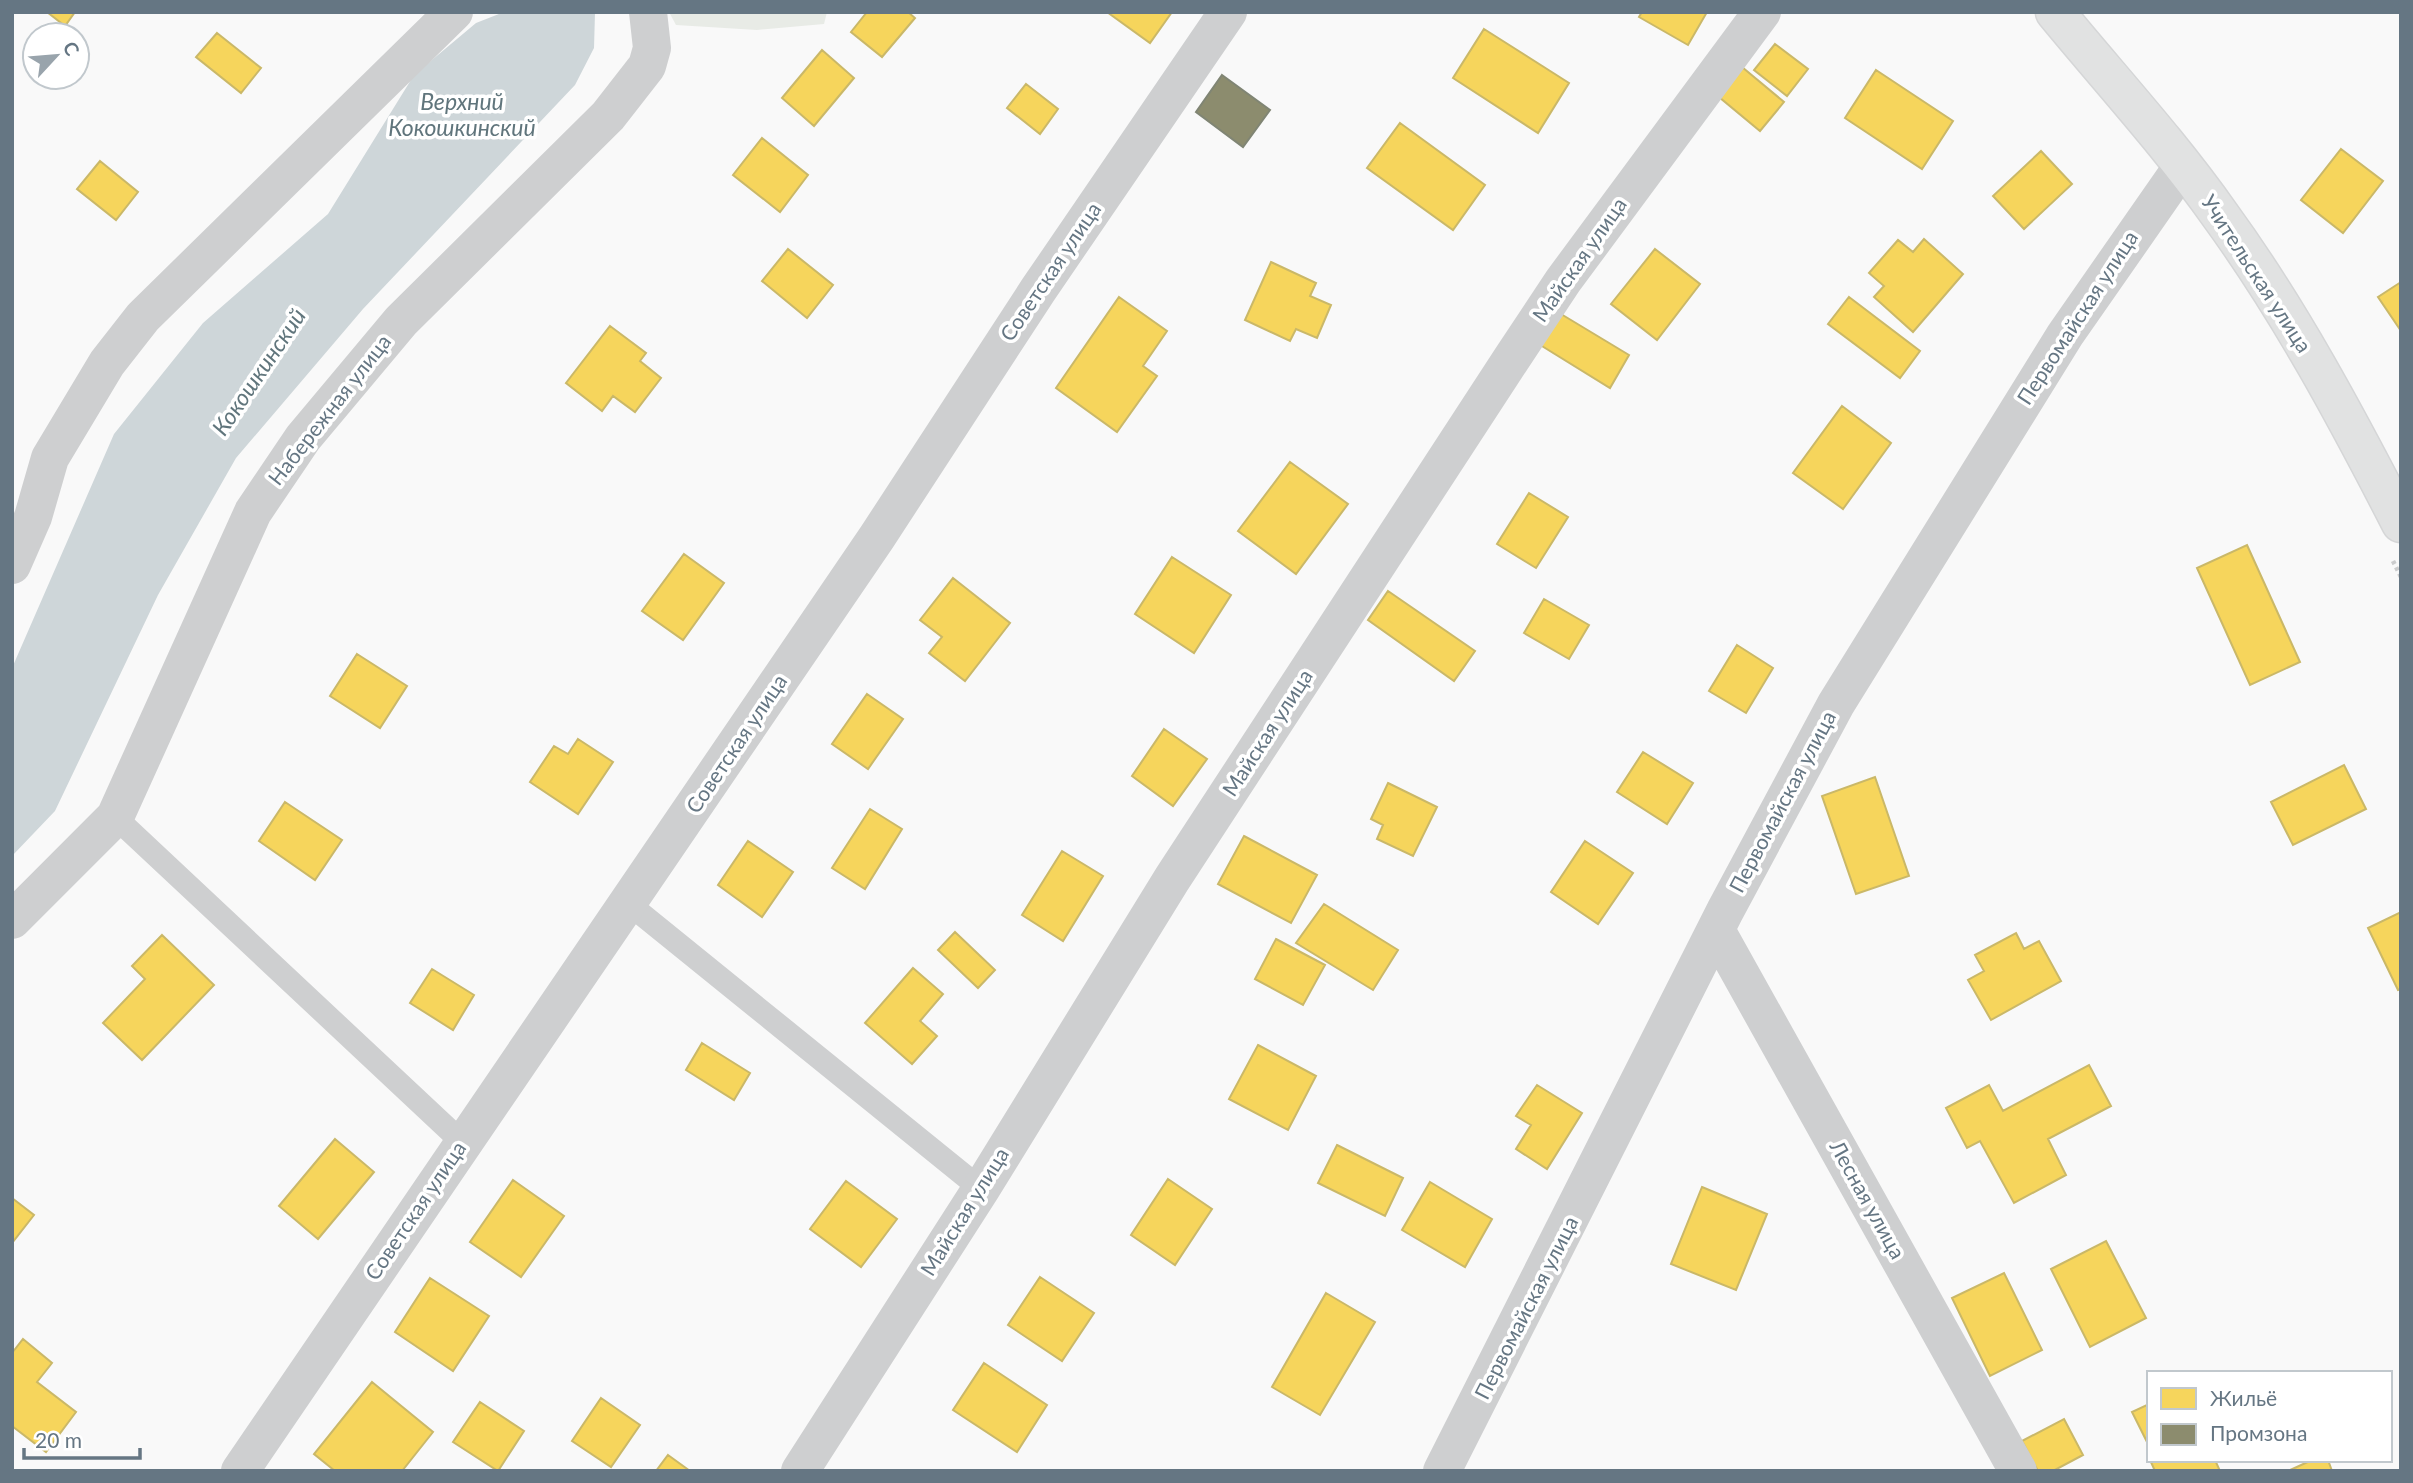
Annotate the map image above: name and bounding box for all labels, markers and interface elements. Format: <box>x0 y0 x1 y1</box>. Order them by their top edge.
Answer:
north arrow <box>21 21 91 91</box>
text: С <box>59 38 85 59</box>
water label: Верхний Кокошкинский <box>388 87 536 141</box>
street label: Учительская улица <box>2197 190 2318 357</box>
street label: Майская улица <box>1527 192 1631 326</box>
street label: Советская улица <box>994 197 1105 345</box>
street label: Первомайская улица <box>2011 226 2142 409</box>
water label: Кокошкинский <box>205 302 311 440</box>
street label: Набережная улица <box>262 329 395 489</box>
street label: Майская улица <box>1216 664 1317 800</box>
street label: Советская улица <box>680 669 791 817</box>
street label: Первомайская улица <box>1723 706 1840 896</box>
street label: Лесная улица <box>1825 1135 1911 1263</box>
street label: Советская улица <box>359 1136 470 1284</box>
street label: Майская улица <box>914 1143 1013 1280</box>
street label: Первомайская улица <box>1469 1212 1583 1403</box>
legend <box>2147 1371 2392 1462</box>
text: Жильё <box>2210 1385 2277 1410</box>
scale bar <box>24 1416 140 1460</box>
text: Промзона <box>2210 1420 2307 1445</box>
text: 20 m <box>35 1427 82 1452</box>

